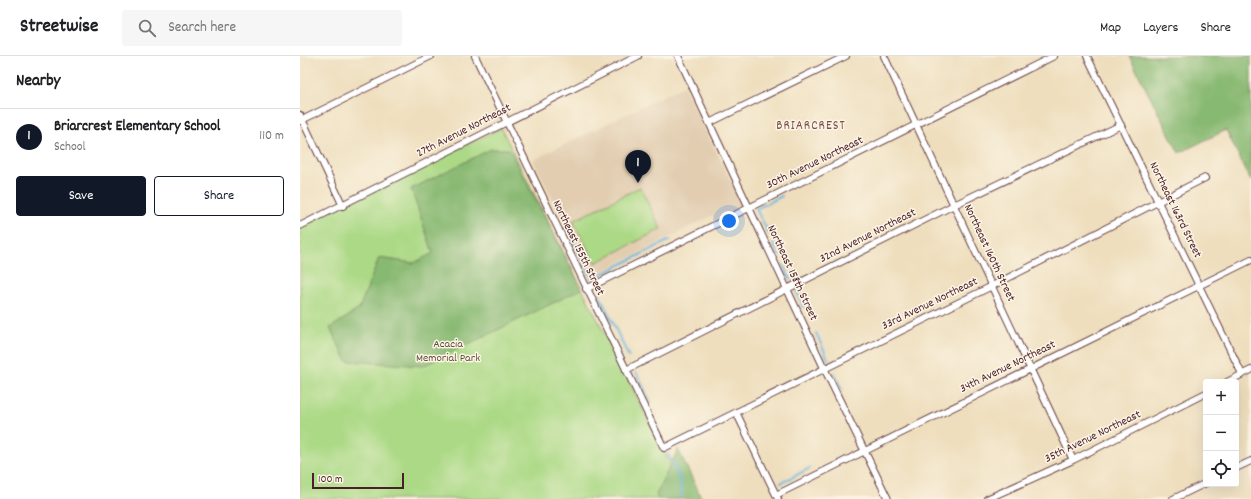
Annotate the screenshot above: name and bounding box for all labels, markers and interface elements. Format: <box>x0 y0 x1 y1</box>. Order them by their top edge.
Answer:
search box <box>122 10 402 46</box>
text: Streetwise <box>20 14 98 41</box>
icon: search <box>136 17 158 39</box>
text: Search here <box>168 17 236 39</box>
text: Map <box>1100 18 1121 38</box>
text: Layers <box>1143 18 1178 38</box>
text: Share <box>1200 18 1231 38</box>
text: Nearby <box>16 70 60 94</box>
street label: 27th Avenue Northeast <box>414 100 515 162</box>
text: Briarcrest Elementary School <box>54 116 220 138</box>
district label: BRIARCREST <box>776 117 846 136</box>
text: 1 <box>28 127 30 146</box>
text: 110 m <box>259 127 284 146</box>
street label: 30th Avenue Northeast <box>764 132 867 194</box>
text: School <box>54 138 86 157</box>
pin: 1 <box>625 150 651 183</box>
street label: Northeast 163rd Street <box>1144 159 1206 261</box>
button: Save <box>16 176 146 216</box>
button: Share <box>154 176 284 216</box>
street label: Northeast 155th Street <box>547 197 609 299</box>
street label: Northeast 160th Street <box>959 202 1019 305</box>
street label: 32nd Avenue Northeast <box>817 204 920 268</box>
your location <box>719 211 739 231</box>
street label: Northeast 158th Street <box>762 222 822 324</box>
street label: 33rd Avenue Northeast <box>879 273 981 335</box>
park label: Acacia Memorial Park <box>416 336 480 367</box>
street label: 34th Avenue Northeast <box>957 336 1059 398</box>
map controls <box>1203 379 1239 487</box>
button: + <box>1203 379 1239 415</box>
street label: 35th Avenue Northeast <box>1042 406 1145 468</box>
button: − <box>1203 415 1239 451</box>
button: locate <box>1203 451 1239 487</box>
scale bar <box>312 471 404 490</box>
text: 100 m <box>318 472 342 488</box>

